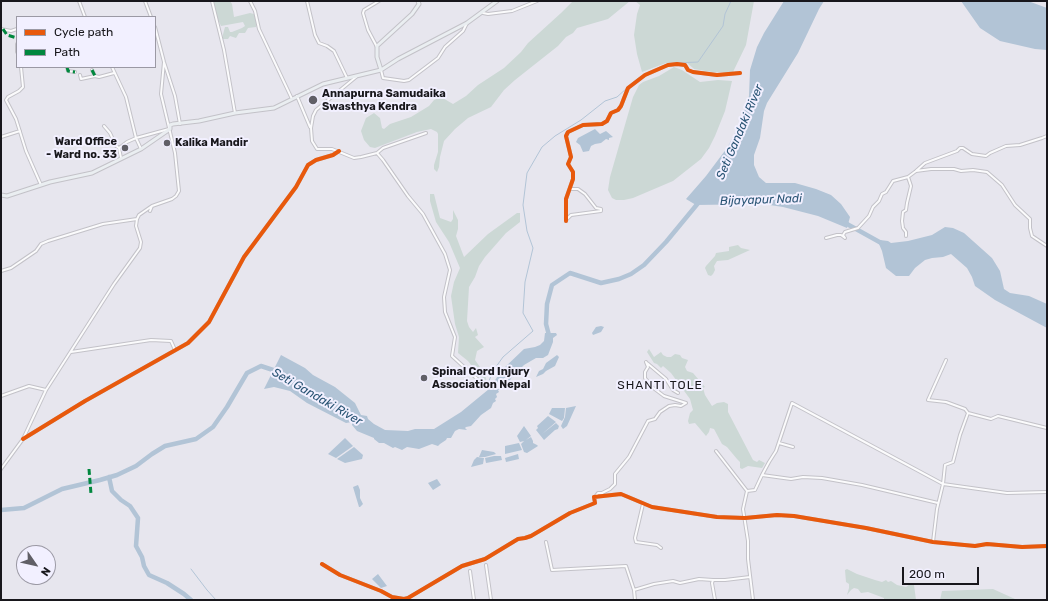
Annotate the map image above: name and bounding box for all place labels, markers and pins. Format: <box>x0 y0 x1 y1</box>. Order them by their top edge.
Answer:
place label: Annapurna Samudaika Swasthya Kendra <box>322 87 446 113</box>
marker: Annapurna Samudaika Swasthya Kendra <box>307 94 319 106</box>
place label: Ward Office - Ward no. 33 <box>46 135 117 161</box>
place label: Kalika Mandir <box>175 136 248 150</box>
marker: Kalika Mandir <box>162 138 172 148</box>
marker: Ward Office - Ward no. 33 <box>120 143 130 153</box>
place label: Spinal Cord Injury Association Nepal <box>432 365 530 391</box>
marker: Spinal Cord Injury Association Nepal <box>419 373 429 383</box>

